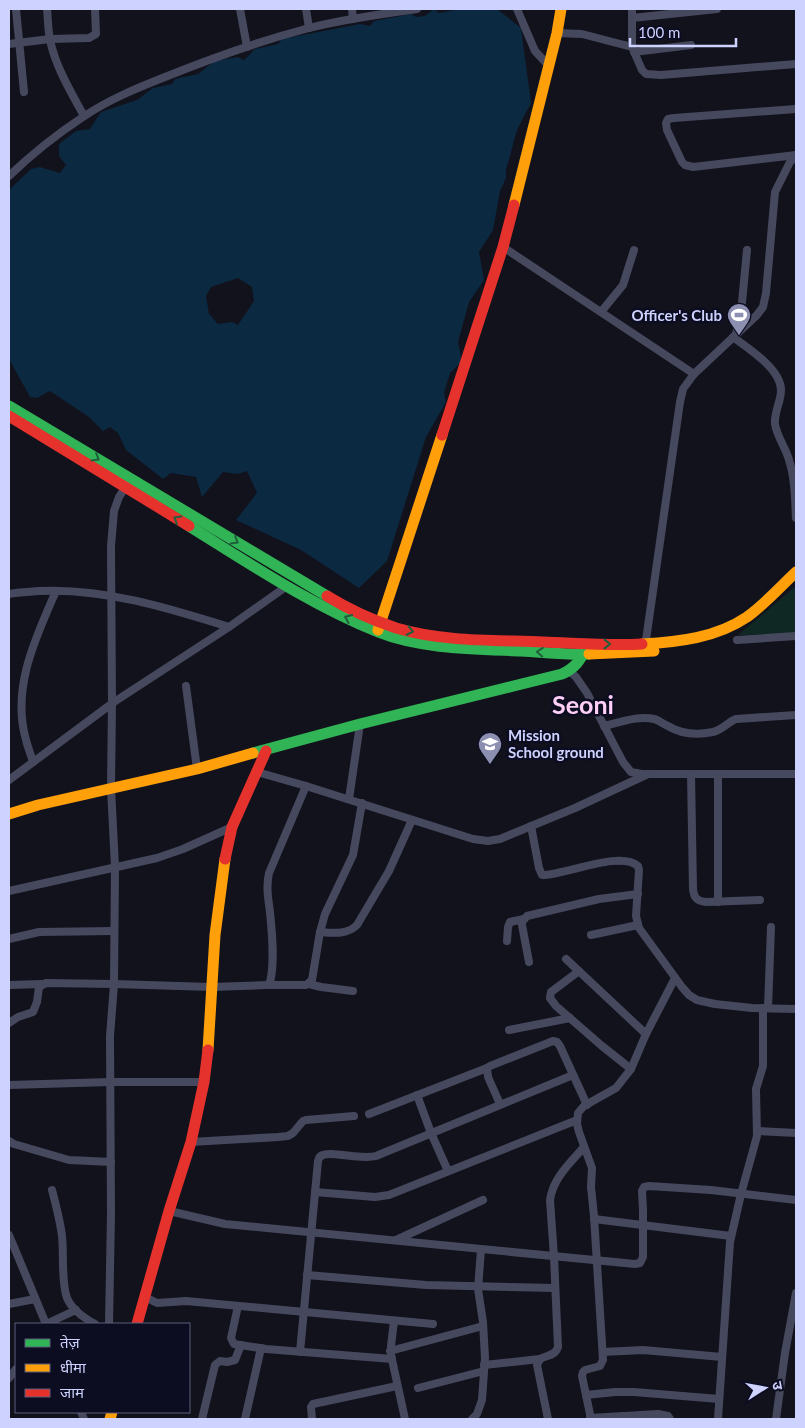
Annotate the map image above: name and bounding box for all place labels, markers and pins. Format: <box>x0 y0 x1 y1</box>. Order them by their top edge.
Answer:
sports icon: Officer's Club <box>726 302 752 336</box>
place label: Officer's Club <box>632 306 722 324</box>
place label: Mission School ground <box>508 726 604 761</box>
school or university icon: Mission School ground <box>477 731 503 765</box>

